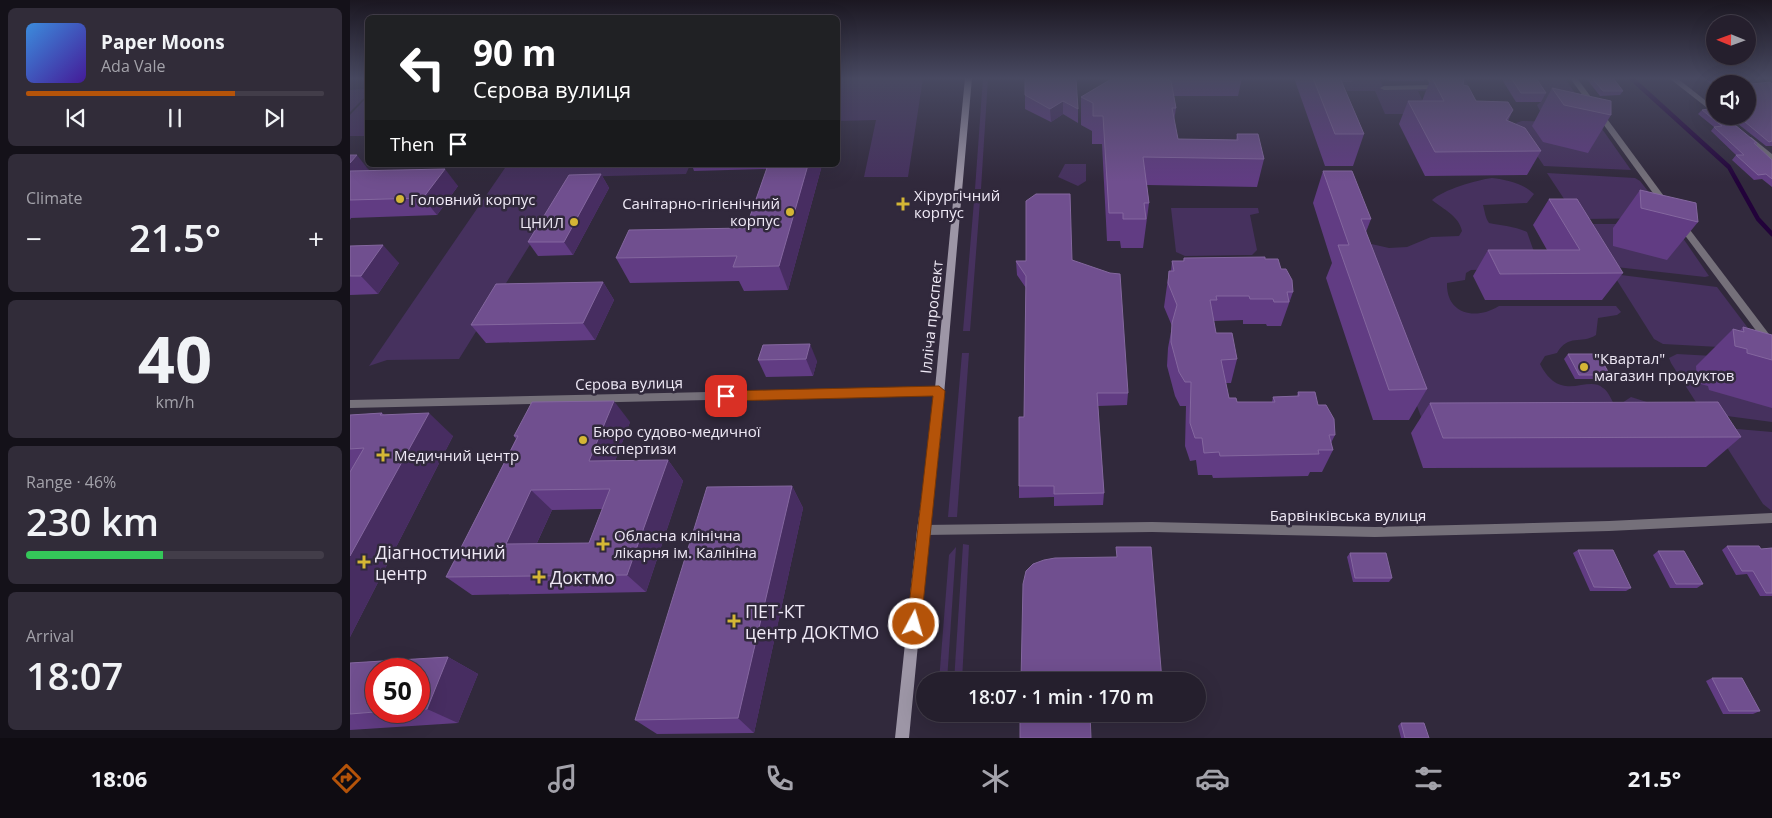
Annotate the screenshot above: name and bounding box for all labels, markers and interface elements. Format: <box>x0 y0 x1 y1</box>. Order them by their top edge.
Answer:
north arrow <box>1706 15 1756 65</box>
map controls <box>1706 15 1756 125</box>
text: Paper Moons <box>101 29 225 55</box>
text: 90 m <box>473 29 556 76</box>
icon: left <box>390 35 455 100</box>
text: Ada Vale <box>101 55 165 77</box>
text: Сєрова вулиця <box>473 74 631 104</box>
button: sound <box>1706 75 1756 125</box>
icon: previous <box>62 104 90 132</box>
icon: pause <box>161 104 189 132</box>
icon: next <box>260 104 288 132</box>
icon: arrive <box>444 130 472 158</box>
text: Then <box>390 131 434 157</box>
place label: Хірургічний корпус <box>914 185 1000 222</box>
text: Climate <box>26 187 83 209</box>
place label: Головний корпус <box>410 189 535 209</box>
marker: Головний корпус <box>394 193 406 205</box>
place label: Санітарно-гігієнічний корпус <box>622 193 780 230</box>
marker: Хірургічний корпус <box>896 197 910 211</box>
marker: Санітарно-гігієнічний корпус <box>784 206 796 218</box>
text: 21.5° <box>129 211 221 263</box>
place label: ЦНИЛ <box>520 212 564 232</box>
marker: ЦНИЛ <box>568 216 580 228</box>
text: − <box>26 219 42 257</box>
text: + <box>308 219 324 257</box>
street label: Ілліча проспект <box>915 259 947 375</box>
text: 40 <box>138 314 212 402</box>
place label: "Квартал" магазин продуктов <box>1594 348 1734 385</box>
marker: "Квартал" магазин продуктов <box>1578 361 1590 373</box>
street label: Сєрова вулиця <box>575 372 683 394</box>
pin <box>705 375 747 417</box>
icon: arrive <box>712 382 740 410</box>
text: km/h <box>156 391 194 413</box>
place label: Бюро судово-медичної експертизи <box>593 421 761 458</box>
marker: Бюро судово-медичної експертизи <box>577 434 589 446</box>
place label: Медичний центр <box>394 445 519 465</box>
marker: Медичний центр <box>376 448 390 462</box>
text: Range · 46% <box>26 471 116 493</box>
text: 230 km <box>26 495 159 547</box>
street label: Барвінківська вулиця <box>1270 505 1426 525</box>
place label: Обласна клінічна лікарня ім. Калініна <box>614 525 757 562</box>
marker: Обласна клінічна лікарня ім. Калініна <box>596 537 610 551</box>
place label: Діагностичний центр <box>375 540 506 585</box>
marker: Діагностичний центр <box>357 555 371 569</box>
place label: Доктмо <box>550 565 615 589</box>
marker: Доктмо <box>532 570 546 584</box>
position arrow <box>887 597 939 649</box>
place label: ПЕТ-КТ центр ДОКТМО <box>745 599 879 644</box>
marker: ПЕТ-КТ центр ДОКТМО <box>727 614 741 628</box>
text: Arrival <box>26 625 74 647</box>
text: 18:07 <box>26 649 123 701</box>
speed limit sign: 50 <box>365 658 430 723</box>
text: 18:07 · 1 min · 170 m <box>968 684 1154 710</box>
icon: directions <box>329 761 364 796</box>
icon: music <box>545 761 580 796</box>
icon: phone <box>762 761 797 796</box>
icon: climate <box>978 761 1013 796</box>
icon: car <box>1195 761 1230 796</box>
icon: filters <box>1411 761 1446 796</box>
text: 18:06 <box>91 763 147 793</box>
text: 21.5° <box>1628 763 1681 793</box>

